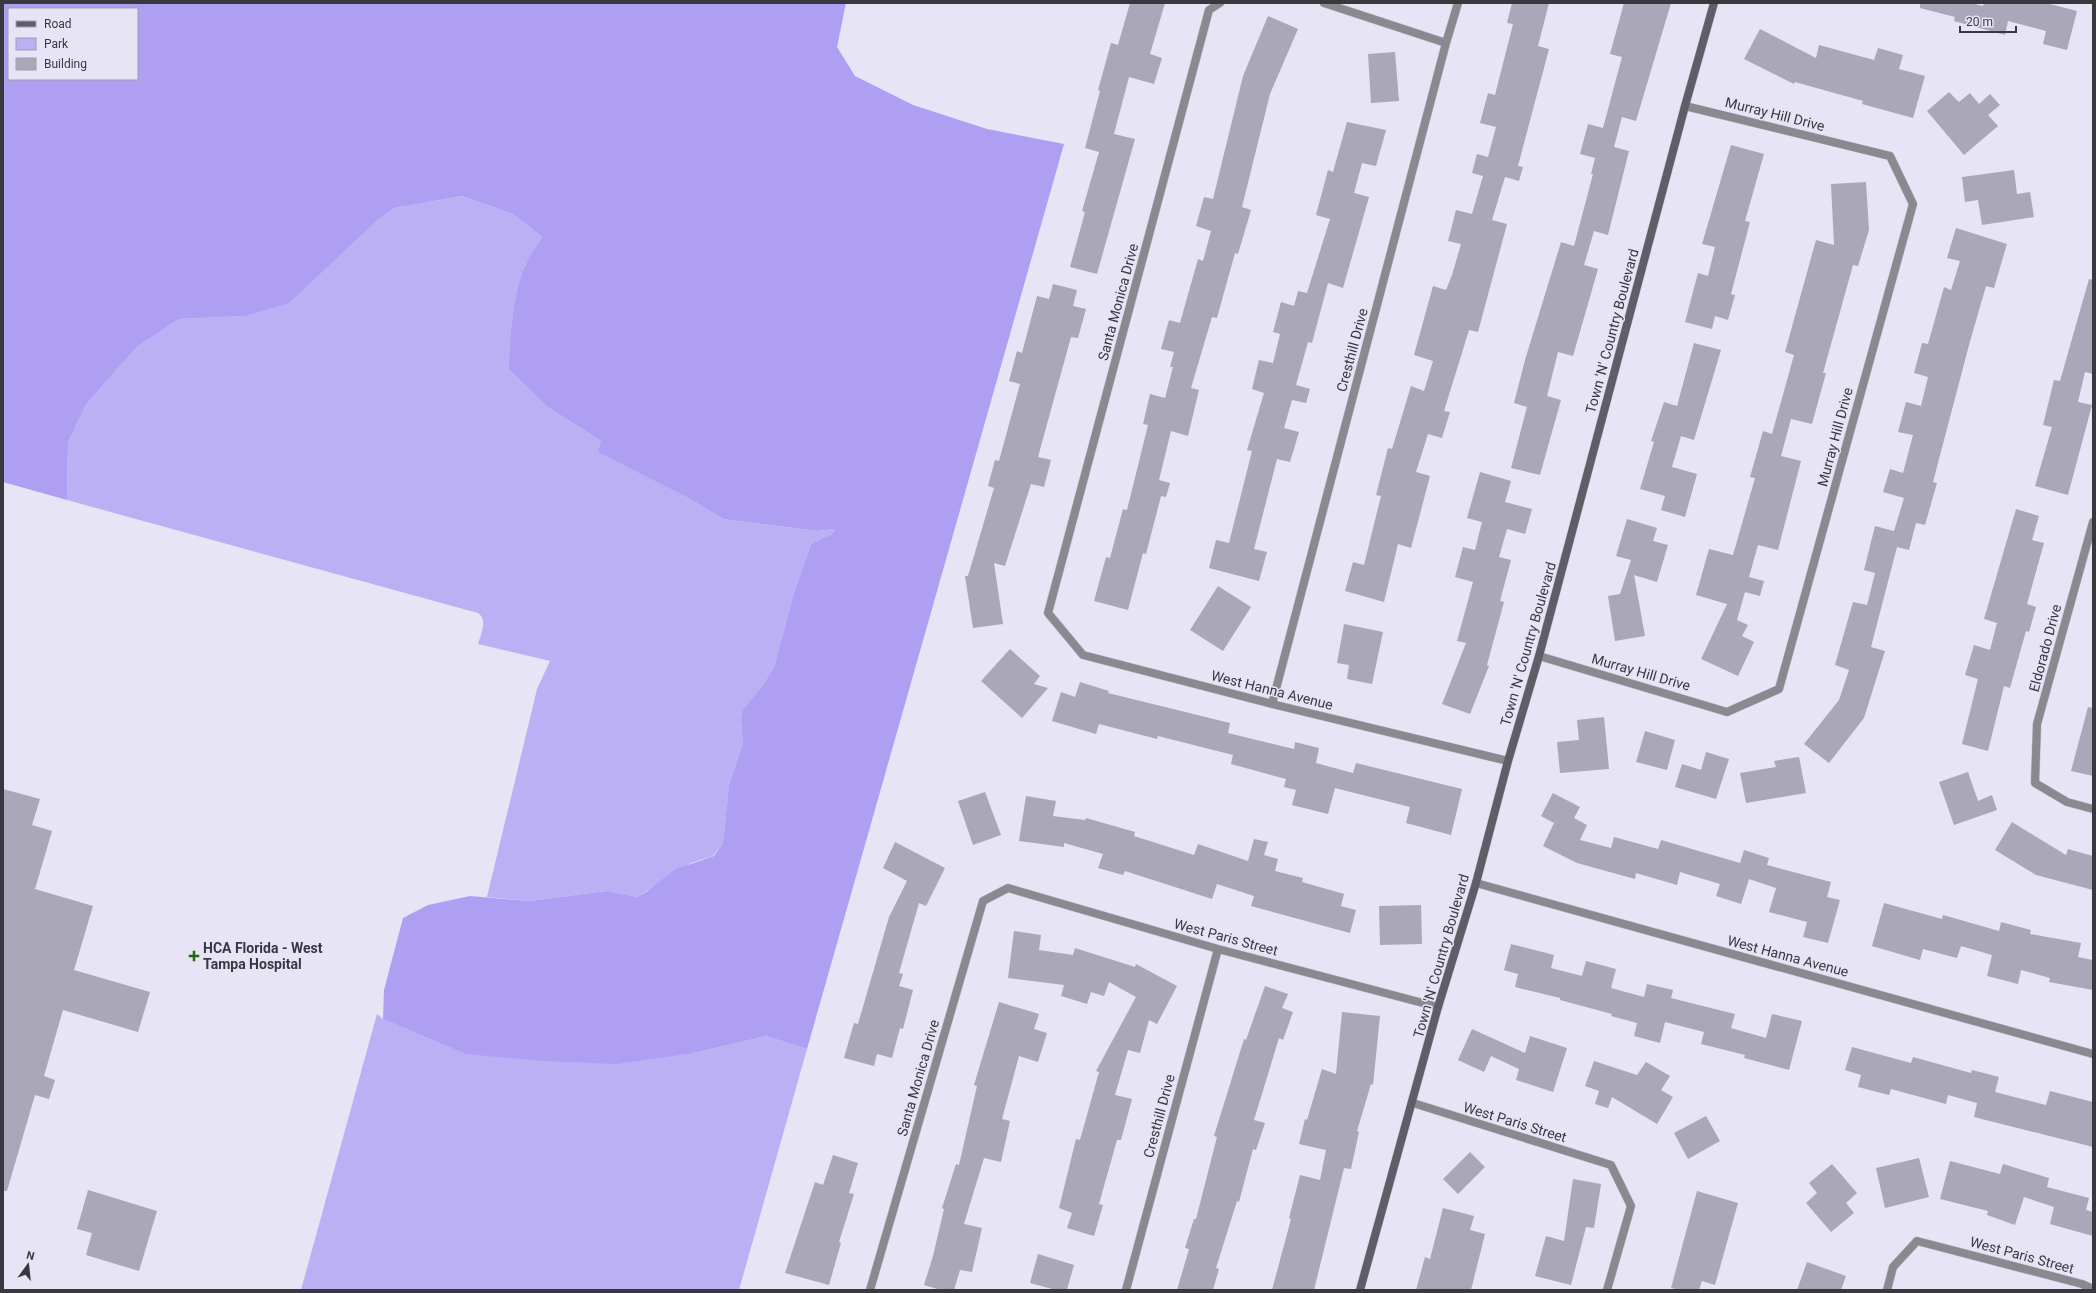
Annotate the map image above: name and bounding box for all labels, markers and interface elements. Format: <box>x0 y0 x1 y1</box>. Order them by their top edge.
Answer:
legend <box>8 8 138 80</box>
scale bar <box>1960 8 2016 34</box>
text: 20 m <box>1966 15 1993 29</box>
text: Road <box>44 17 72 31</box>
text: Park <box>44 37 69 51</box>
text: Building <box>44 57 87 71</box>
street label: Murray Hill Drive <box>1724 94 1826 134</box>
street label: Santa Monica Drive <box>1095 242 1141 362</box>
street label: Town 'N' Country Boulevard <box>1582 247 1642 415</box>
street label: Cresthill Drive <box>1333 306 1371 394</box>
street label: Murray Hill Drive <box>1814 386 1856 488</box>
street label: Town 'N' Country Boulevard <box>1497 560 1559 728</box>
street label: Eldorado Drive <box>2026 602 2064 694</box>
street label: Murray Hill Drive <box>1590 650 1692 694</box>
street label: West Hanna Avenue <box>1209 667 1335 713</box>
street label: Town 'N' Country Boulevard <box>1410 872 1472 1040</box>
street label: West Paris Street <box>1172 915 1280 959</box>
street label: West Hanna Avenue <box>1726 932 1850 980</box>
place label: HCA Florida - West Tampa Hospital <box>203 940 323 972</box>
marker: HCA Florida - West Tampa Hospital <box>188 950 200 962</box>
street label: Santa Monica Drive <box>894 1018 942 1138</box>
street label: Cresthill Drive <box>1140 1072 1178 1160</box>
street label: West Paris Street <box>1461 1099 1569 1145</box>
street label: West Paris Street <box>1968 1233 2076 1277</box>
north arrow <box>8 1245 48 1285</box>
text: N <box>25 1249 36 1263</box>

